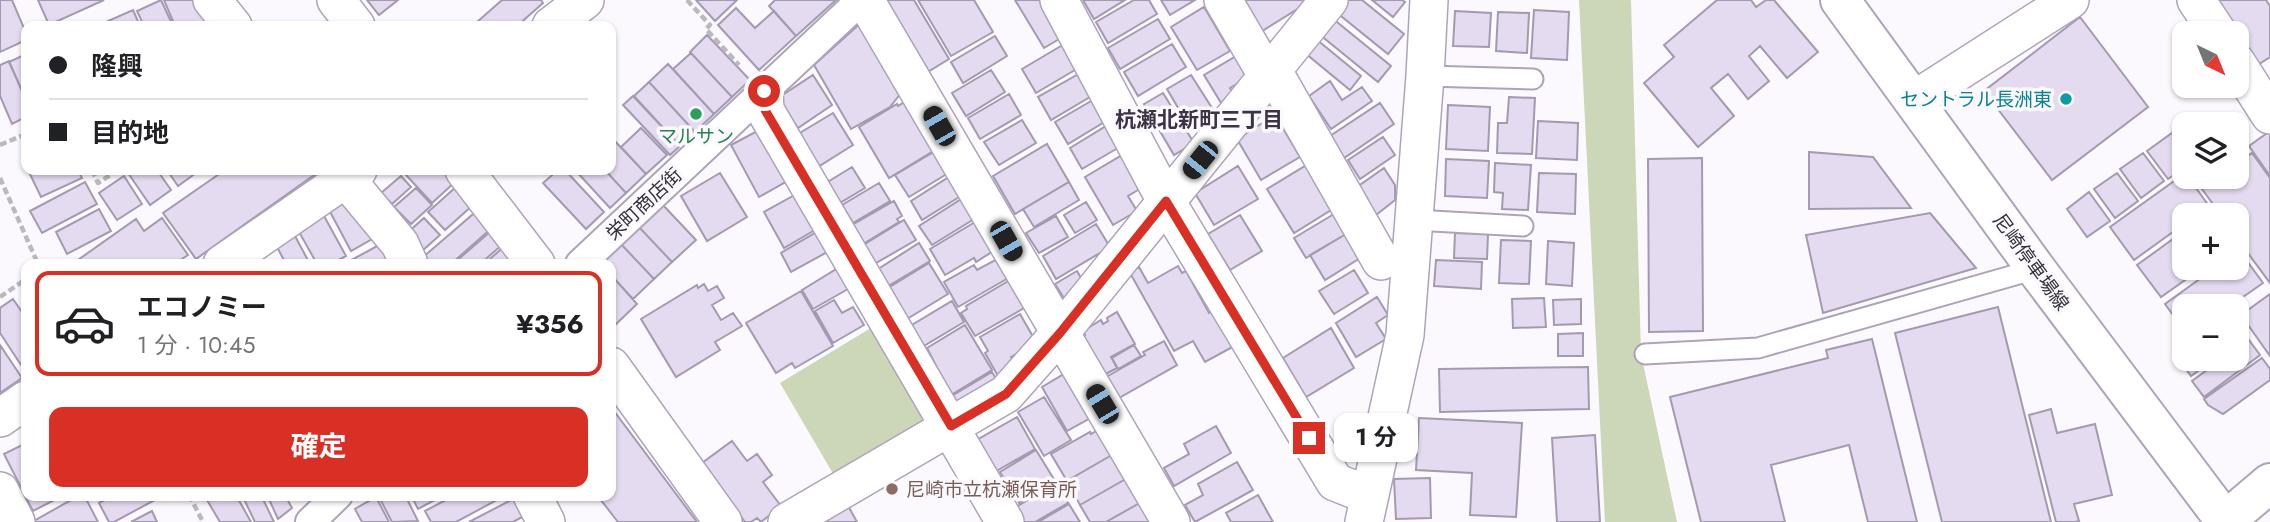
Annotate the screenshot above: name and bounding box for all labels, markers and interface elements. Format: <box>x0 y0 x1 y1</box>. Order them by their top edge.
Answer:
north arrow <box>2172 21 2249 98</box>
map controls <box>2172 21 2249 371</box>
text: 隆興 <box>91 47 143 85</box>
route start <box>748 75 780 107</box>
place label: セントラル長洲東 <box>1900 86 2052 113</box>
marker: セントラル長洲東 <box>2058 91 2074 107</box>
car <box>920 103 959 149</box>
district label: 杭瀬北新町三丁目 <box>1115 105 1283 135</box>
marker: マルサン <box>688 106 704 122</box>
button: layers <box>2172 112 2249 189</box>
text: 目的地 <box>91 114 169 152</box>
place label: マルサン <box>658 123 734 150</box>
car <box>1179 137 1222 183</box>
street label: 栄町商店街 <box>600 162 688 246</box>
button: + <box>2172 203 2249 280</box>
street label: 尼崎停車場線 <box>1987 208 2075 316</box>
car <box>987 218 1026 264</box>
text: エコノミー <box>137 288 267 326</box>
icon: car <box>53 292 116 355</box>
button: − <box>2172 294 2249 371</box>
text: ¥356 <box>516 305 584 343</box>
text: 1 分 · 10:45 <box>137 328 255 362</box>
car <box>1083 381 1122 427</box>
button: 確定 <box>49 407 588 487</box>
callout: 1 分 <box>1334 414 1418 462</box>
text: 1 分 <box>1355 420 1397 454</box>
route end <box>1293 422 1325 454</box>
place label: 尼崎市立杭瀬保育所 <box>906 476 1077 503</box>
marker: 尼崎市立杭瀬保育所 <box>884 481 900 497</box>

